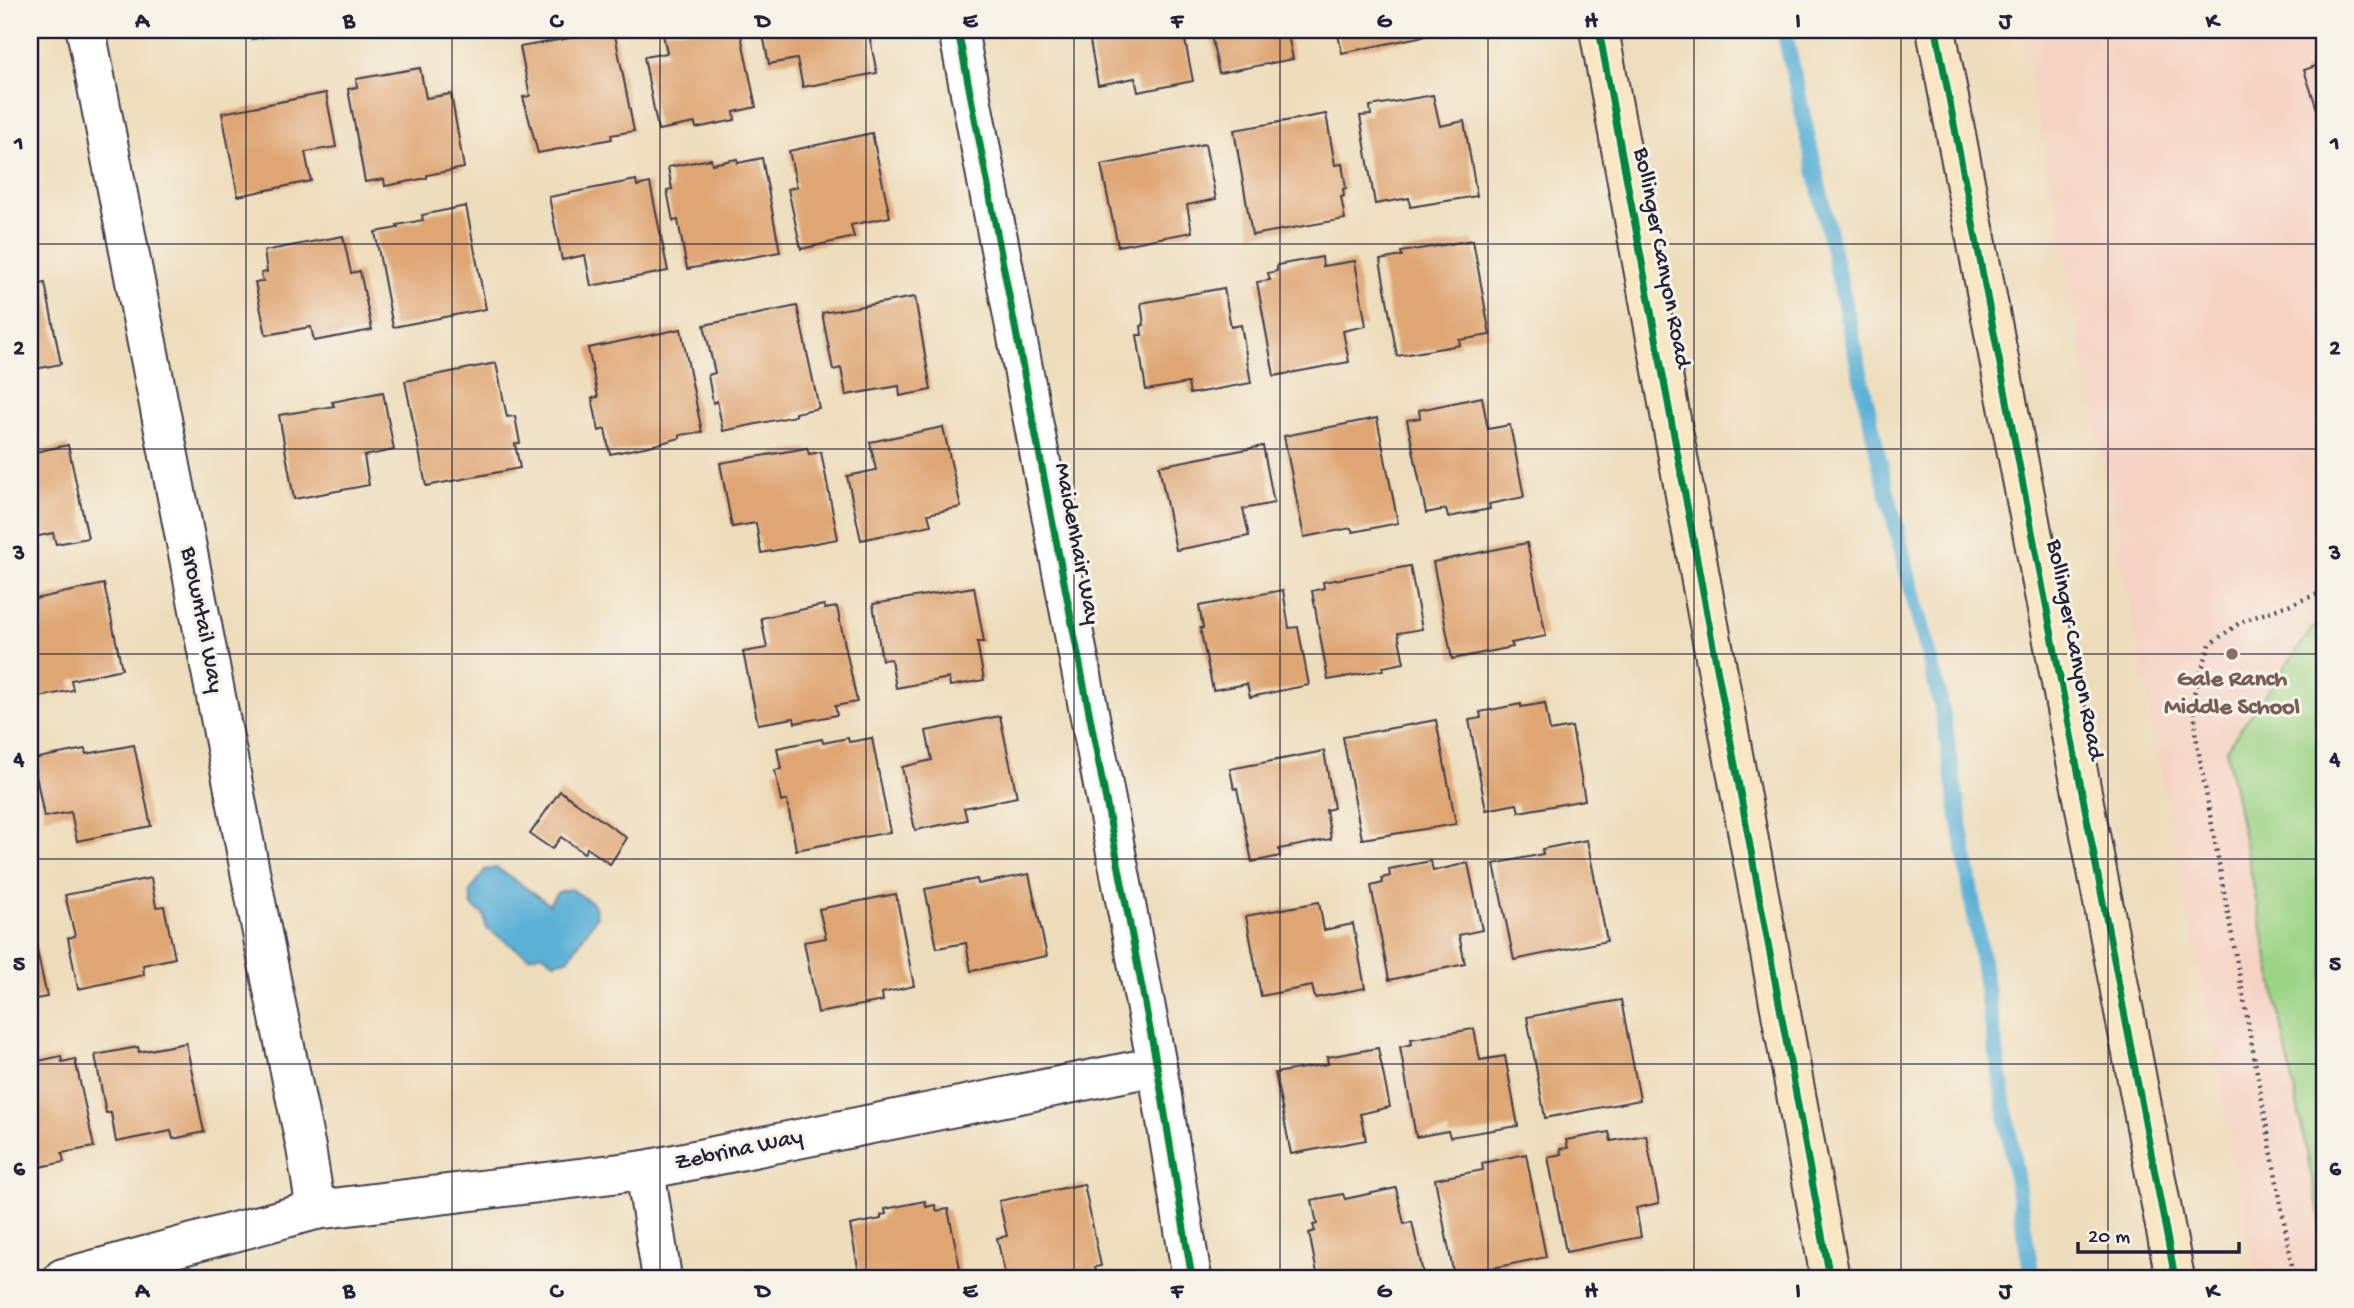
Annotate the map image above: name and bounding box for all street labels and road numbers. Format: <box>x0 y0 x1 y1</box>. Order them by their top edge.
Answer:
street label: Bollinger Canyon Road <box>1625 144 1697 372</box>
street label: Maidenhair Way <box>1046 461 1106 628</box>
street label: Bollinger Canyon Road <box>2038 536 2110 764</box>
street label: Browntail Way <box>172 544 229 696</box>
street label: Zebrina Way <box>672 1123 806 1179</box>

